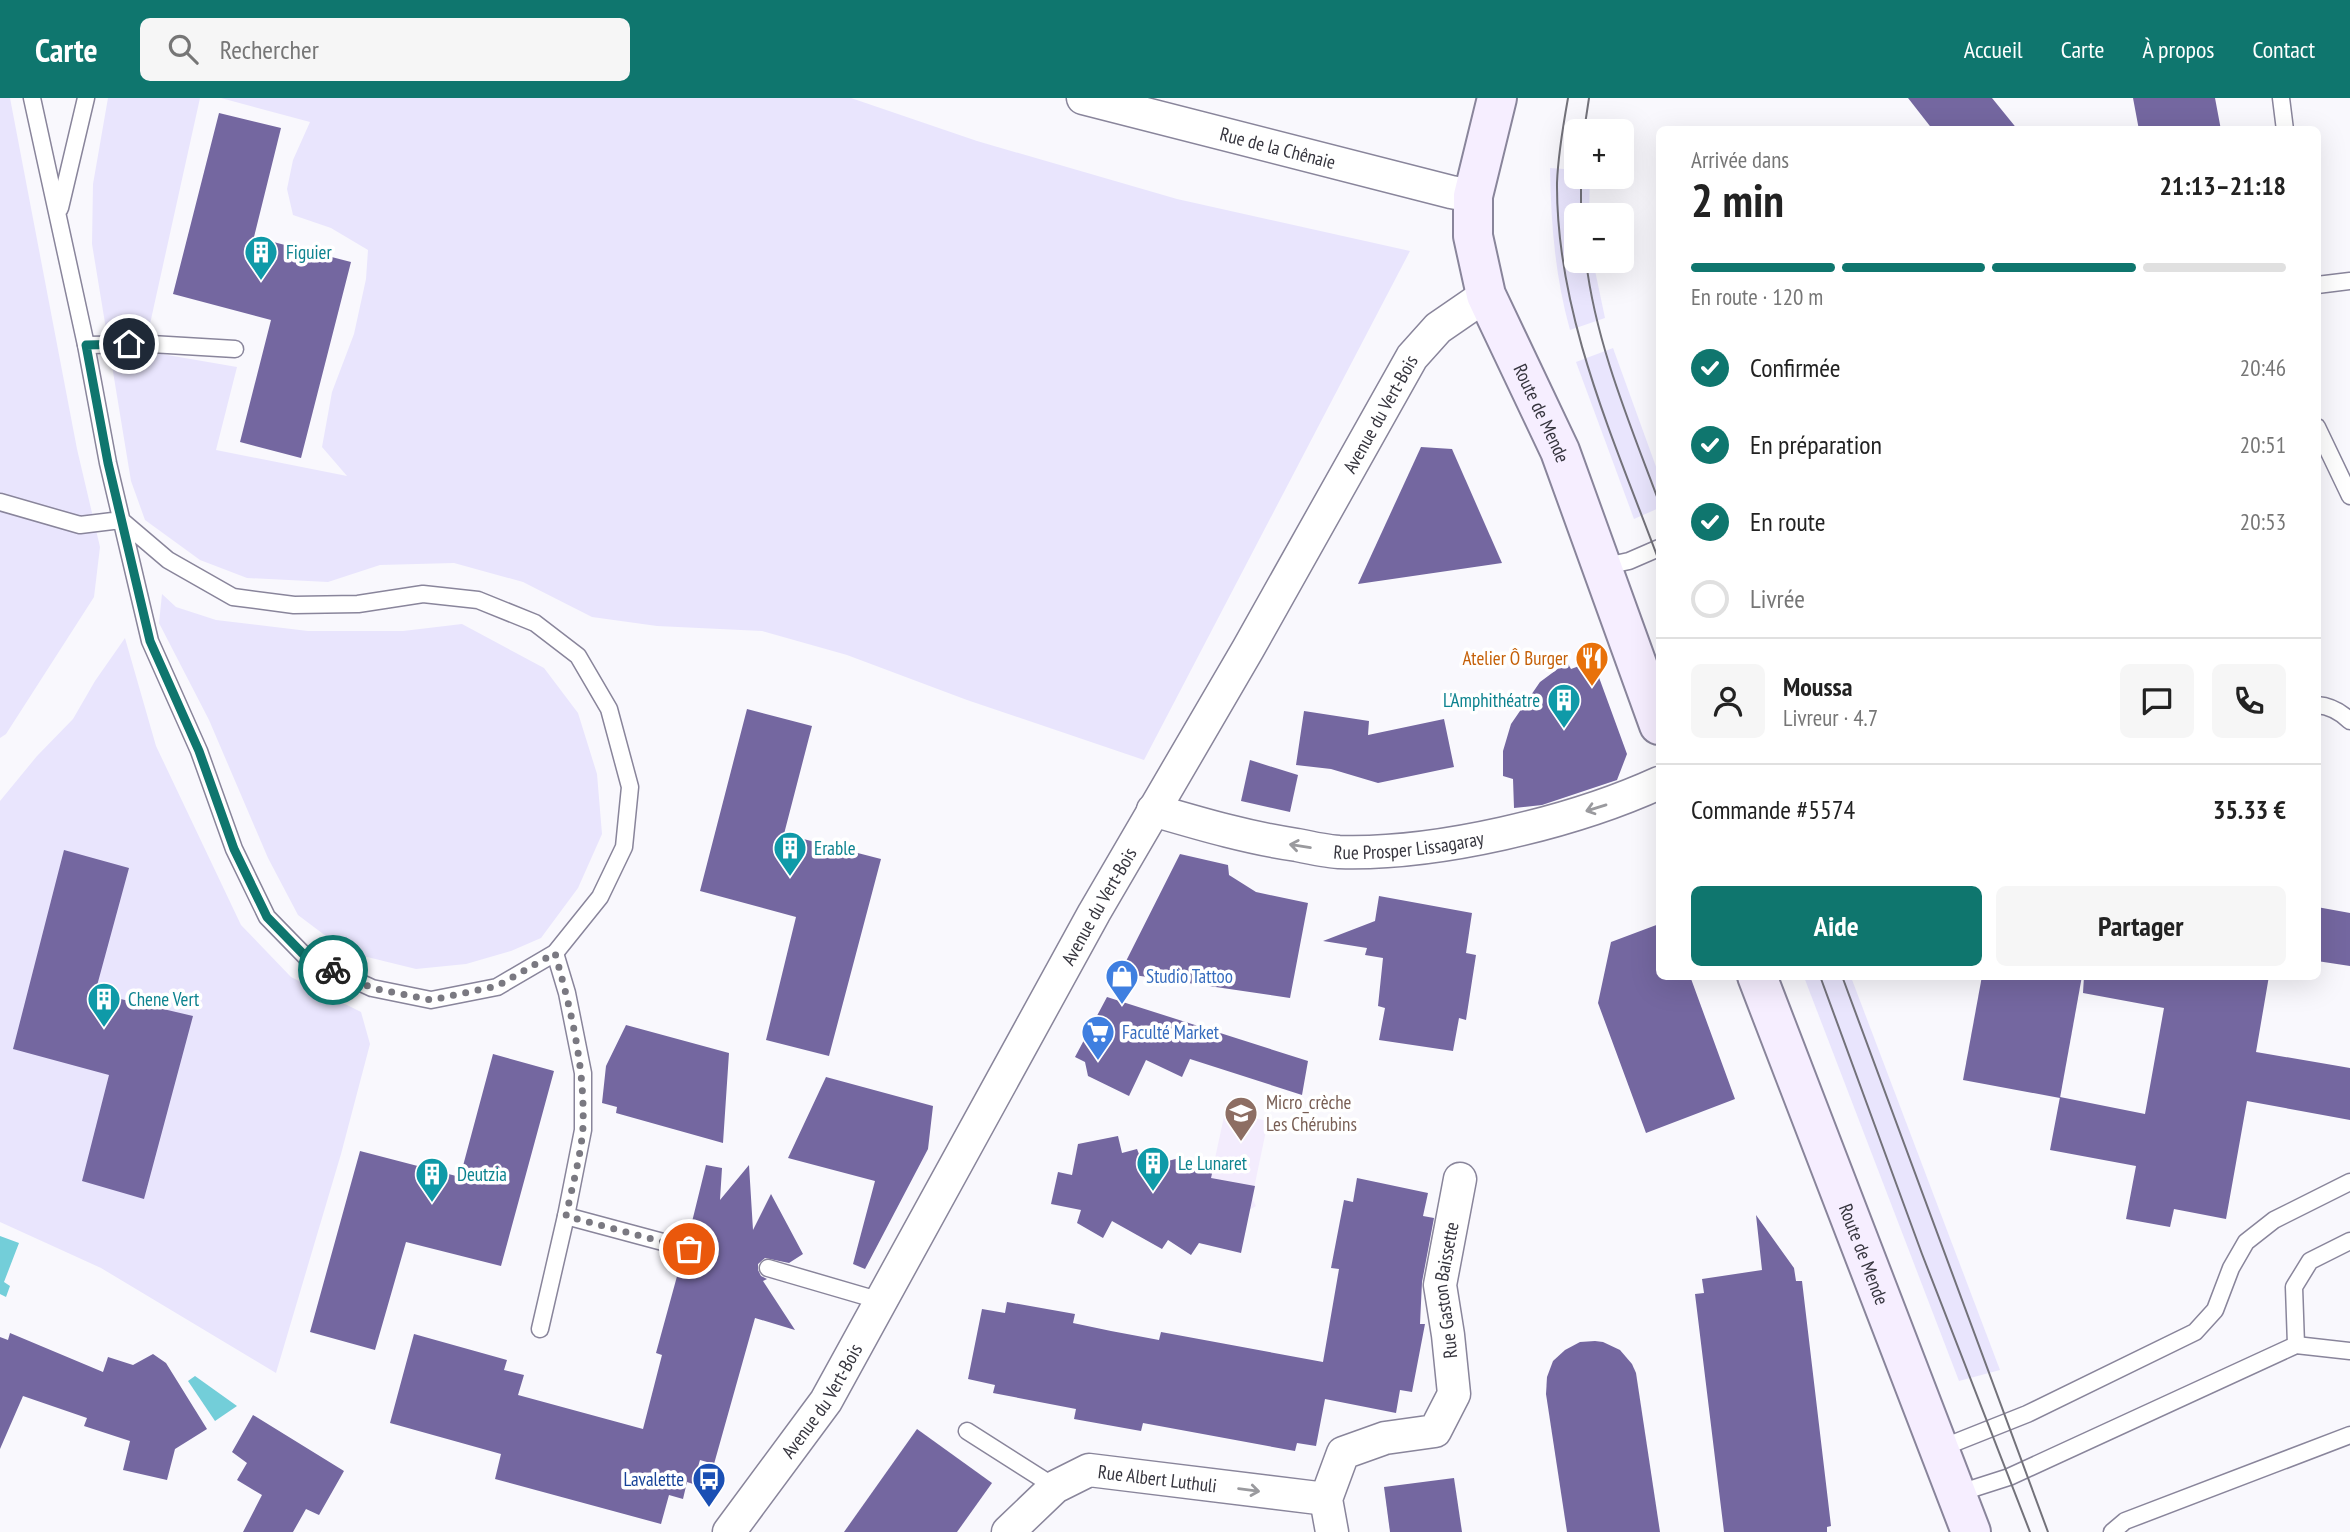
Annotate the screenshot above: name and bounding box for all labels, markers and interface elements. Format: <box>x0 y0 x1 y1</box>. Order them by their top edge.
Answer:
search box <box>140 18 630 81</box>
text: Carte <box>35 28 98 71</box>
icon: search <box>164 30 202 68</box>
text: Rechercher <box>220 33 319 66</box>
text: Accueil <box>1964 34 2023 65</box>
text: Carte <box>2061 34 2104 65</box>
text: À propos <box>2142 34 2214 65</box>
text: Contact <box>2252 34 2315 65</box>
map controls <box>1564 119 1634 273</box>
button: + <box>1564 119 1634 189</box>
street label: Rue de la Chênaie <box>1217 121 1338 174</box>
text: Arrivée dans <box>1691 145 1789 174</box>
text: 21:13–21:18 <box>2159 169 2286 202</box>
text: 2 min <box>1691 170 1784 230</box>
button: − <box>1564 203 1634 273</box>
building icon: Figuier <box>242 233 280 282</box>
place label: Figuier <box>286 240 332 264</box>
text: En route · 120 m <box>1691 282 1823 311</box>
pin <box>99 314 159 374</box>
icon: home <box>110 325 148 363</box>
icon: check <box>1691 349 1729 387</box>
street label: Avenue du Vert-Bois <box>1337 351 1423 477</box>
text: Confirmée <box>1750 351 1841 384</box>
text: 20:46 <box>2240 353 2286 382</box>
street label: Route de Mende <box>1508 360 1575 466</box>
icon: check <box>1691 426 1729 464</box>
text: En préparation <box>1750 428 1882 461</box>
text: 20:51 <box>2240 430 2286 459</box>
icon: check <box>1691 503 1729 541</box>
text: En route <box>1750 505 1825 538</box>
text: 20:53 <box>2240 507 2286 536</box>
text: Livrée <box>1750 582 1805 615</box>
restaurant icon: Atelier Ô Burger <box>1573 639 1611 688</box>
place label: Atelier Ô Burger <box>1463 646 1569 670</box>
button: person <box>1691 664 1765 738</box>
button: chat <box>2120 664 2194 738</box>
button: phone <box>2212 664 2286 738</box>
text: Moussa <box>1783 670 1852 703</box>
building icon: L'Amphithéatre <box>1545 681 1583 730</box>
place label: L'Amphithéatre <box>1443 688 1540 712</box>
text: Livreur · 4.7 <box>1783 703 1878 732</box>
text: Commande #5574 <box>1691 793 1855 826</box>
text: 35.33 € <box>2213 793 2286 826</box>
one-way arrow <box>1585 802 1607 815</box>
street label: Rue Prosper Lissagaray <box>1333 826 1487 864</box>
building icon: Erable <box>771 829 809 878</box>
place label: Erable <box>814 836 856 860</box>
one-way arrow <box>1289 839 1312 852</box>
street label: Avenue du Vert-Bois <box>1056 843 1142 969</box>
button: Aide <box>1691 886 1982 966</box>
button: Partager <box>1996 886 2286 966</box>
courier <box>298 935 368 1005</box>
icon: bike <box>314 951 352 989</box>
shop icon: Studio Tattoo <box>1103 957 1141 1006</box>
place label: Studio Tattoo <box>1146 964 1233 988</box>
building icon: Chene Vert <box>85 980 123 1029</box>
place label: Chene Vert <box>128 987 200 1011</box>
supermarket icon: Faculté Market <box>1079 1013 1117 1062</box>
place label: Faculté Market <box>1122 1020 1220 1044</box>
place label: Micro_crèche Les Chérubins <box>1266 1090 1357 1136</box>
school or university icon: Micro_crèche Les Chérubins <box>1222 1094 1260 1143</box>
building icon: Le Lunaret <box>1134 1144 1172 1193</box>
place label: Le Lunaret <box>1178 1151 1248 1175</box>
building icon: Deutzia <box>413 1155 451 1204</box>
place label: Deutzia <box>457 1162 507 1186</box>
street label: Route de Mende <box>1834 1200 1894 1308</box>
pin <box>659 1219 719 1279</box>
street label: Rue Gaston Baissette <box>1428 1220 1464 1360</box>
icon: bag <box>670 1230 708 1268</box>
street label: Avenue du Vert-Bois <box>776 1339 867 1463</box>
street label: Rue Albert Luthuli <box>1097 1459 1218 1498</box>
bus stop icon: Lavalette <box>690 1460 728 1509</box>
place label: Lavalette <box>623 1467 684 1491</box>
one-way arrow <box>1237 1483 1260 1496</box>

